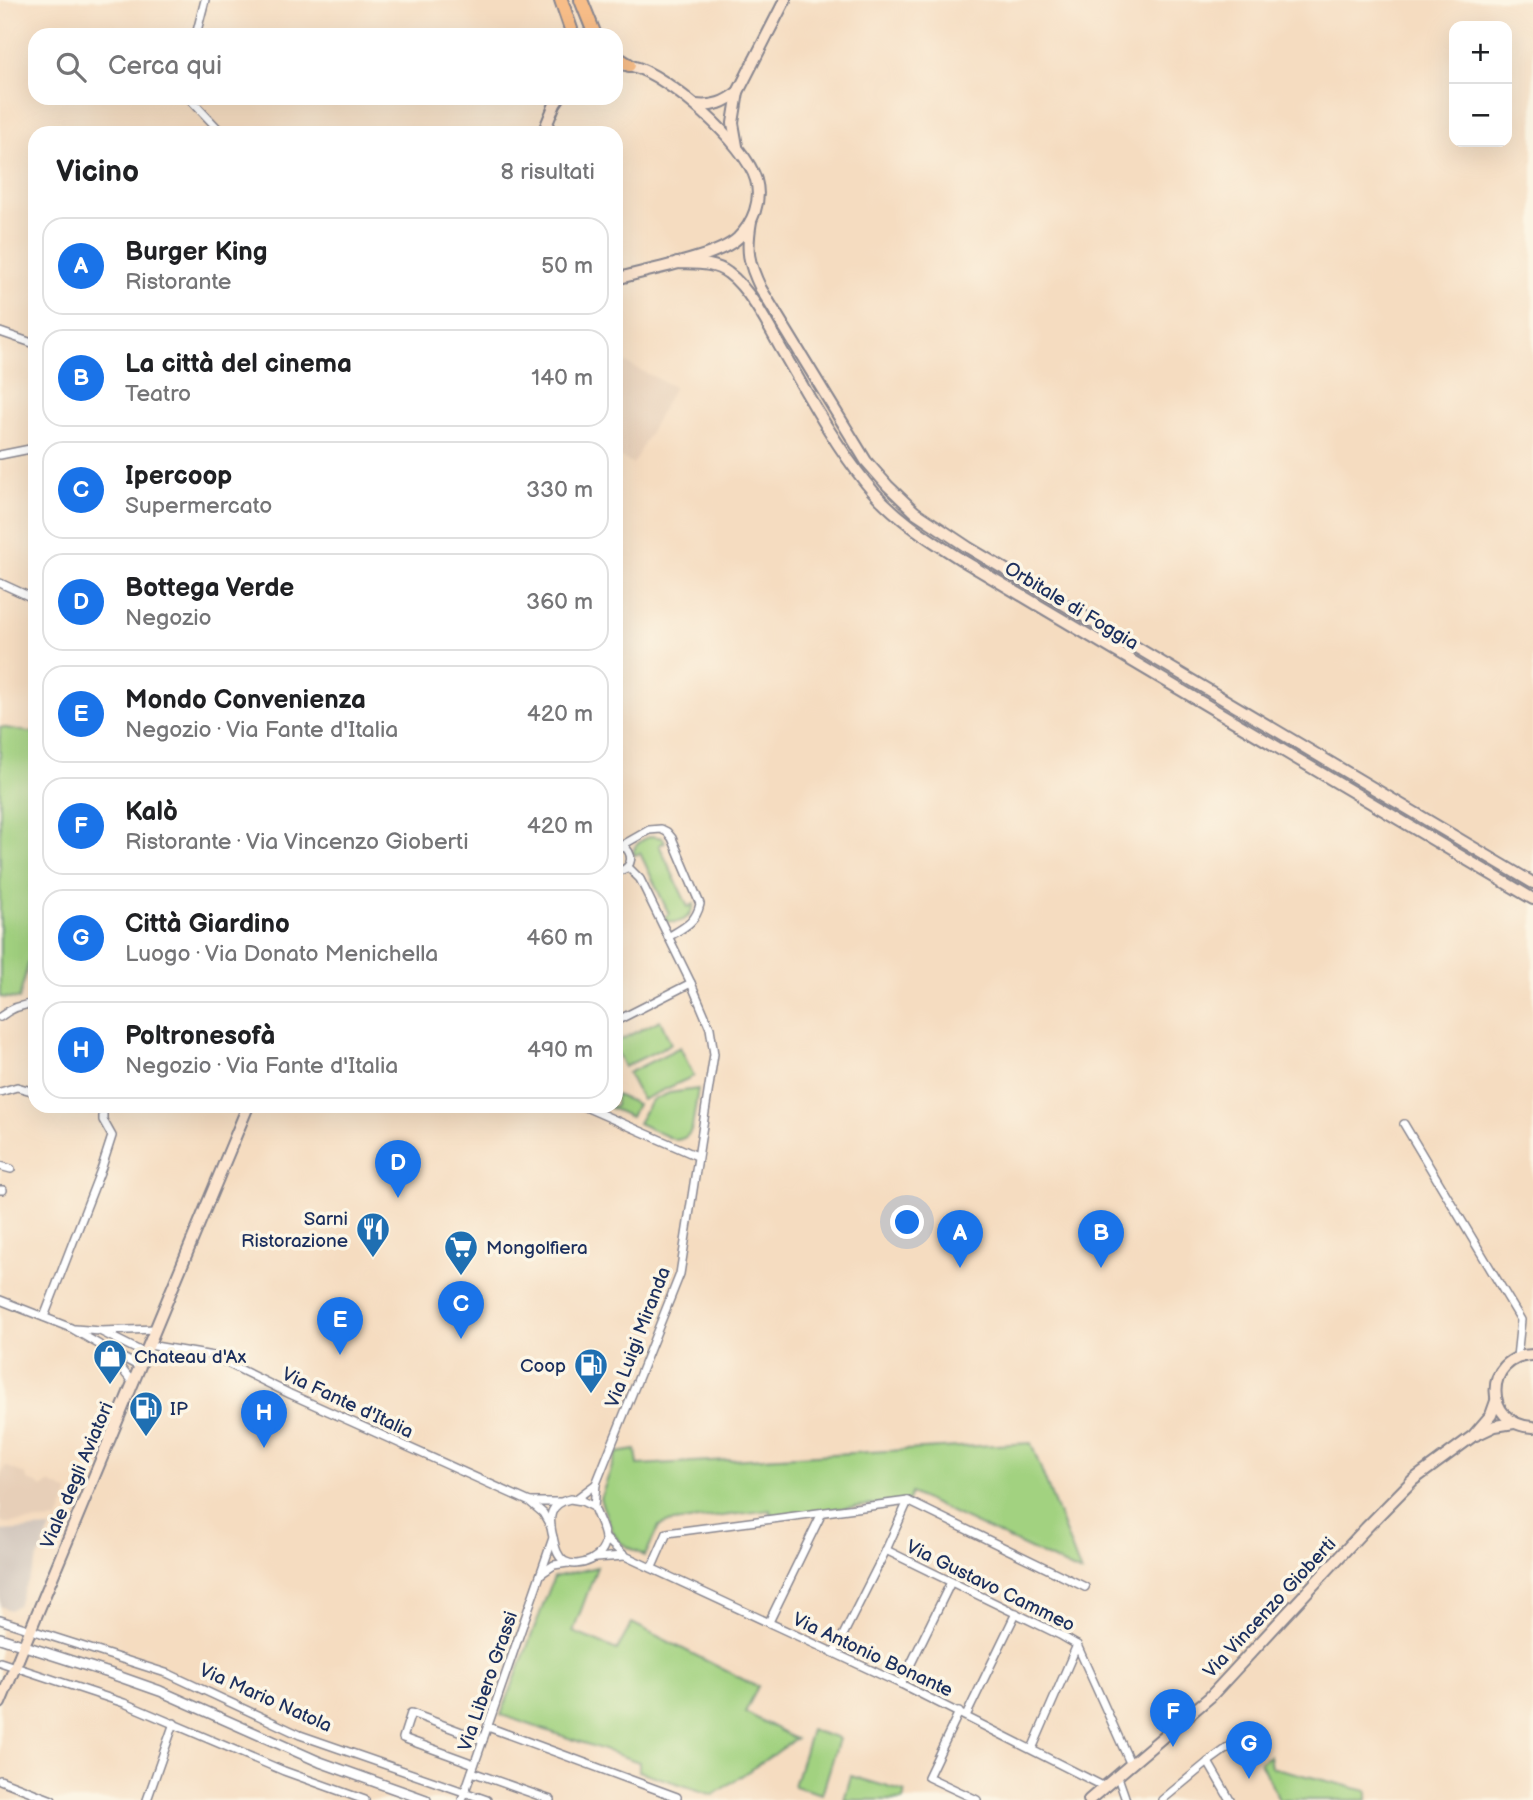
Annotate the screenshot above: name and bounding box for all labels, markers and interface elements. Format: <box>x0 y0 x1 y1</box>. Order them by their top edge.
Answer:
map controls <box>1449 21 1512 147</box>
button: + <box>1449 21 1512 84</box>
search box <box>28 28 623 105</box>
icon: search <box>52 48 90 86</box>
text: Cerca qui <box>108 51 222 82</box>
button: − <box>1449 84 1512 147</box>
text: Vicino <box>56 154 139 190</box>
text: 8 risultati <box>501 158 595 186</box>
text: Burger King <box>125 237 268 268</box>
text: A <box>74 252 88 280</box>
text: 50 m <box>541 252 593 280</box>
text: Ristorante <box>125 268 231 296</box>
text: La città del cinema <box>125 349 352 380</box>
text: B <box>73 364 89 392</box>
text: 140 m <box>531 364 593 392</box>
text: Teatro <box>125 380 191 408</box>
text: Ipercoop <box>125 461 232 492</box>
text: C <box>73 476 89 504</box>
text: 330 m <box>526 476 593 504</box>
text: Supermercato <box>125 492 272 520</box>
street label: Orbitale di Foggia <box>1000 557 1142 655</box>
text: Bottega Verde <box>125 573 294 604</box>
text: D <box>73 588 89 616</box>
text: 360 m <box>526 588 593 616</box>
text: Negozio <box>125 604 212 632</box>
text: Mondo Convenienza <box>125 685 366 716</box>
text: E <box>74 700 88 728</box>
text: 420 m <box>527 700 593 728</box>
text: Negozio · Via Fante d'Italia <box>125 716 398 744</box>
text: Kalò <box>125 797 178 828</box>
text: F <box>74 812 88 840</box>
text: 420 m <box>527 812 593 840</box>
text: Ristorante · Via Vincenzo Gioberti <box>125 828 469 856</box>
text: Città Giardino <box>125 909 290 940</box>
text: G <box>73 924 89 952</box>
text: 460 m <box>526 924 593 952</box>
text: Luogo · Via Donato Menichella <box>125 940 438 968</box>
text: Poltronesofà <box>125 1021 275 1052</box>
text: H <box>72 1036 90 1064</box>
text: 490 m <box>527 1036 593 1064</box>
text: Negozio · Via Fante d'Italia <box>125 1052 398 1080</box>
pin: D <box>375 1140 421 1198</box>
your location <box>890 1205 924 1239</box>
place label: Sarni Ristorazione <box>241 1208 348 1253</box>
restaurant icon: Sarni Ristorazione <box>354 1210 392 1259</box>
pin: A <box>937 1210 983 1268</box>
pin: B <box>1078 1210 1124 1268</box>
supermarket icon: Mongolfiera <box>442 1228 480 1277</box>
place label: Mongolfiera <box>486 1237 588 1260</box>
street label: Via Luigi Miranda <box>601 1264 676 1411</box>
pin: C <box>438 1281 484 1339</box>
pin: E <box>317 1297 363 1355</box>
shop icon: Chateau d'Ax <box>91 1337 129 1386</box>
place label: Chateau d'Ax <box>134 1346 246 1369</box>
fuel station icon: Coop <box>572 1346 610 1395</box>
place label: Coop <box>520 1355 566 1378</box>
street label: Via Fante d'Italia <box>278 1363 417 1444</box>
fuel station icon: IP <box>127 1389 165 1438</box>
pin: H <box>241 1390 287 1448</box>
place label: IP <box>170 1398 188 1421</box>
street label: Viale degli Aviatori <box>36 1399 119 1552</box>
street label: Via Vincenzo Gioberti <box>1199 1533 1341 1683</box>
street label: Via Gustavo Cammeo <box>902 1535 1078 1637</box>
street label: Via Libero Grassi <box>454 1608 523 1755</box>
street label: Via Antonio Bonante <box>789 1608 956 1703</box>
street label: Via Mario Natola <box>196 1659 335 1738</box>
pin: F <box>1150 1689 1196 1747</box>
pin: G <box>1226 1721 1272 1779</box>

